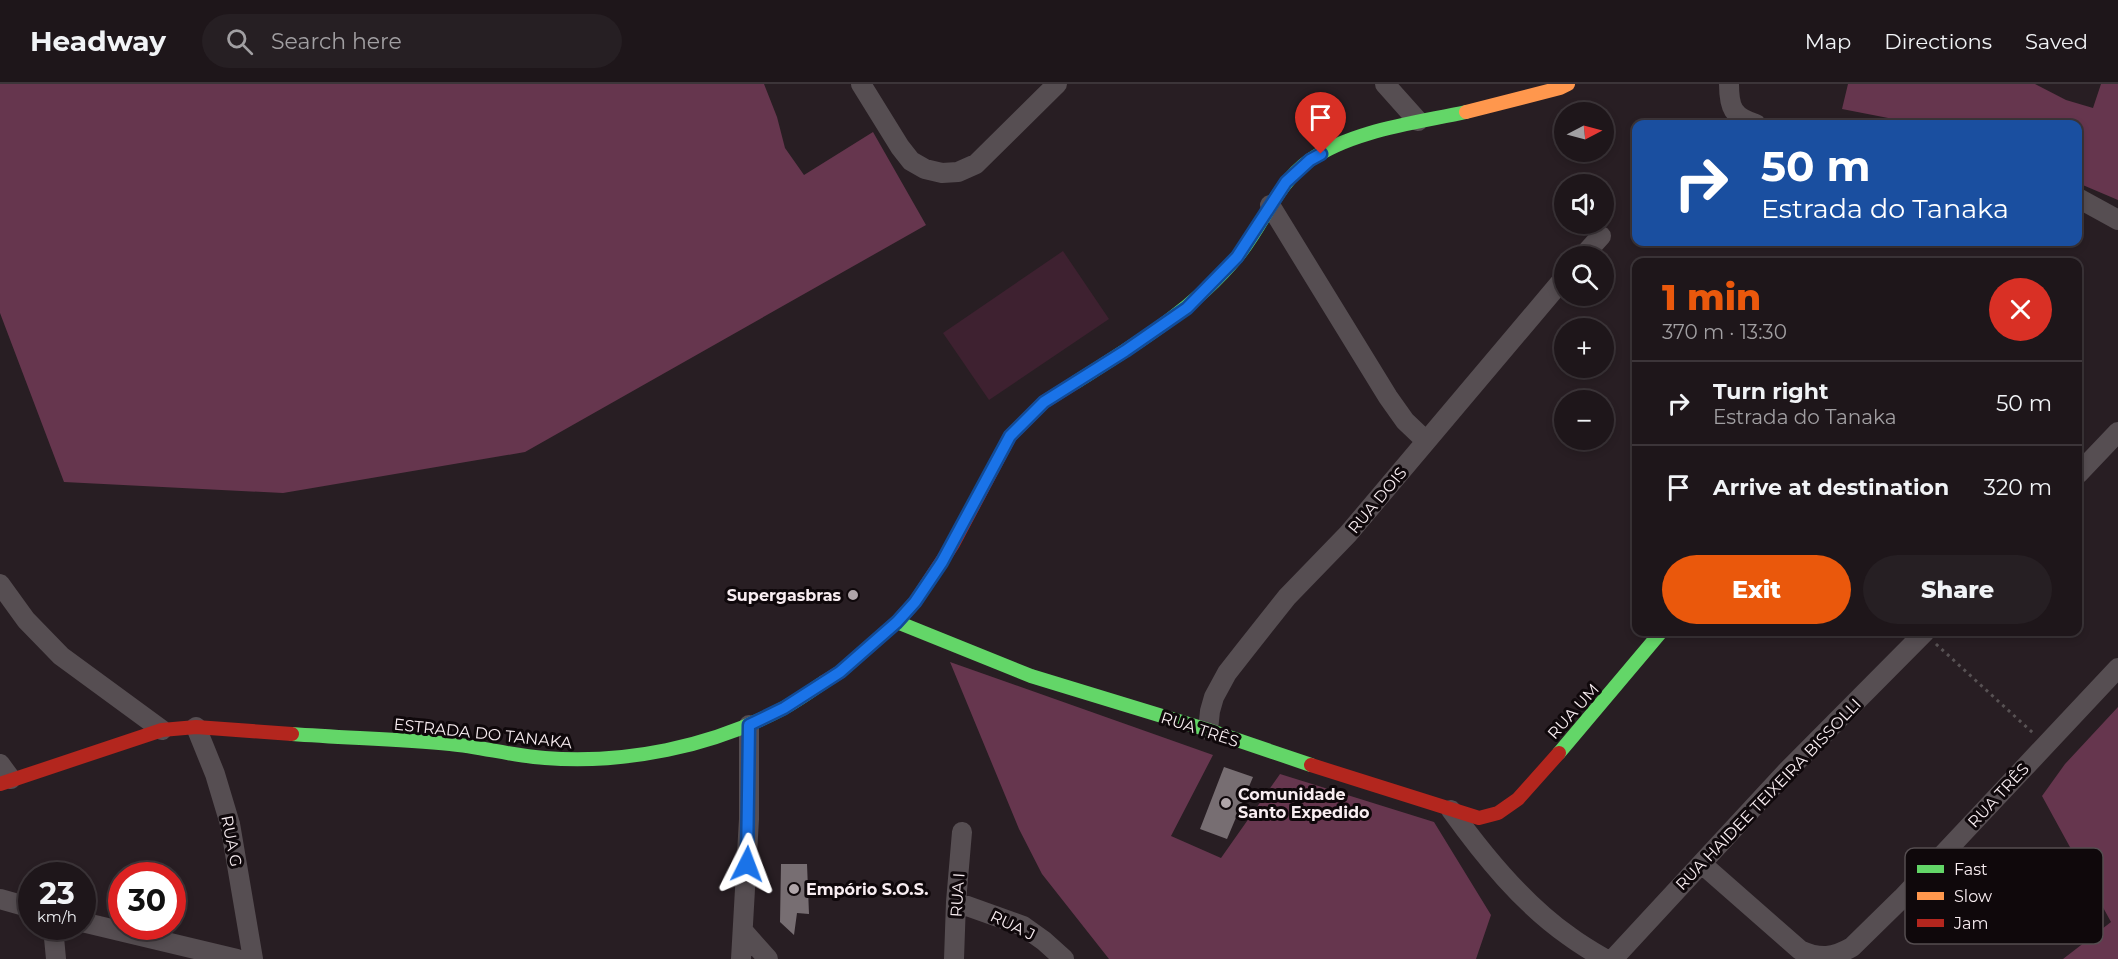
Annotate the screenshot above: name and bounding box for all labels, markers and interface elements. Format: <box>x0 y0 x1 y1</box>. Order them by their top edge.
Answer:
search box <box>202 14 622 68</box>
text: Headway <box>30 24 166 58</box>
icon: search <box>223 25 256 58</box>
text: Search here <box>271 28 402 55</box>
text: Map <box>1805 29 1851 54</box>
text: Directions <box>1884 29 1992 54</box>
text: Saved <box>2025 29 2088 54</box>
pin <box>1295 92 1346 154</box>
icon: arrive <box>1304 101 1337 134</box>
north arrow <box>1554 102 1614 162</box>
map controls <box>1554 102 1614 450</box>
text: 50 m <box>1761 140 1870 192</box>
icon: right <box>1662 144 1740 222</box>
button: sound <box>1554 174 1614 234</box>
text: Estrada do Tanaka <box>1761 192 2009 225</box>
button: search <box>1554 246 1614 306</box>
text: 1 min <box>1662 275 1761 319</box>
button: close <box>1989 278 2052 341</box>
button: + <box>1554 318 1614 378</box>
text: 370 m · 13:30 <box>1662 320 1787 344</box>
text: Turn right <box>1713 378 1828 405</box>
icon: right <box>1662 387 1695 420</box>
button: − <box>1554 390 1614 450</box>
text: 50 m <box>1996 390 2052 417</box>
text: Estrada do Tanaka <box>1713 405 1897 429</box>
street label: RUA DOIS <box>1344 463 1411 537</box>
icon: arrive <box>1662 471 1695 504</box>
text: Arrive at destination <box>1713 474 1949 501</box>
text: 320 m <box>1984 474 2052 501</box>
button: Exit <box>1662 555 1851 624</box>
button: Share <box>1863 555 2052 624</box>
place label: Supergasbras <box>727 586 842 605</box>
marker: Supergasbras <box>846 588 860 602</box>
street label: RUA UM <box>1544 680 1603 743</box>
street label: RUA HAIDEE TEIXEIRA BISSOLLI <box>1672 695 1865 894</box>
street label: RUA TRÊS <box>1158 708 1241 751</box>
street label: ESTRADA DO TANAKA <box>393 715 574 752</box>
street label: RUA TRÊS <box>1964 759 2033 831</box>
place label: Comunidade Santo Expedido <box>1238 785 1370 822</box>
marker: Comunidade Santo Expedido <box>1219 796 1233 810</box>
street label: RUA G <box>217 814 246 868</box>
position arrow <box>715 832 779 896</box>
legend <box>1905 848 2103 944</box>
text: Fast <box>1954 860 1988 879</box>
speed limit sign: 30 <box>108 862 186 940</box>
street label: RUA I <box>946 872 969 918</box>
text: 23 <box>39 875 75 912</box>
place label: Empório S.O.S. <box>806 880 928 899</box>
marker: Empório S.O.S. <box>787 882 801 896</box>
text: Slow <box>1954 887 1992 906</box>
street label: RUA J <box>987 906 1038 944</box>
text: km/h <box>37 907 77 926</box>
text: Jam <box>1953 914 1988 933</box>

